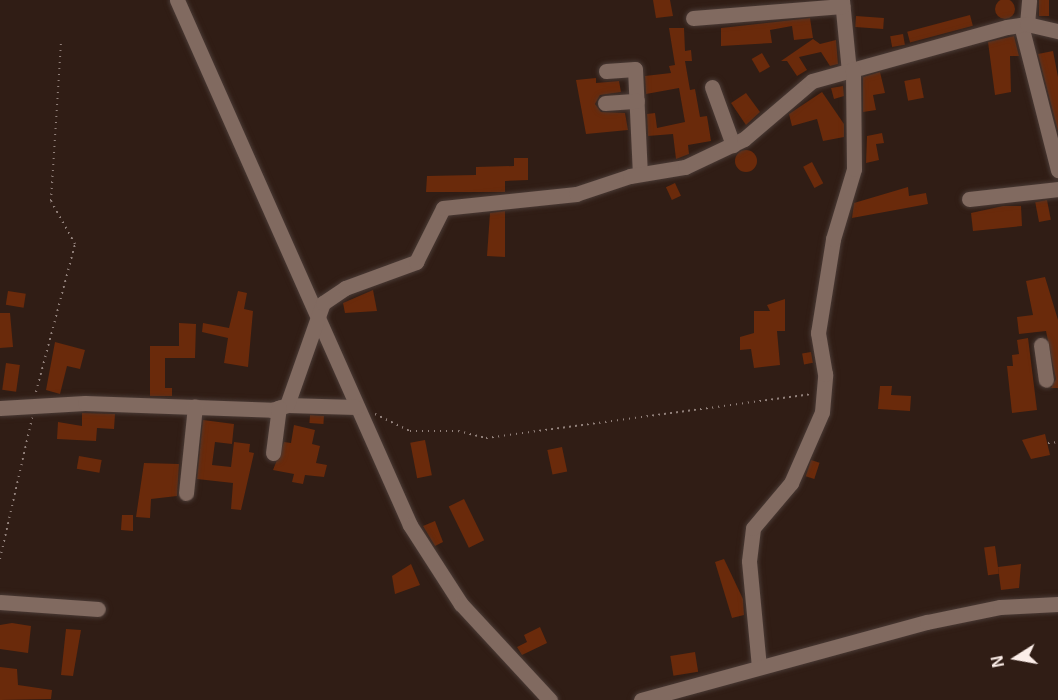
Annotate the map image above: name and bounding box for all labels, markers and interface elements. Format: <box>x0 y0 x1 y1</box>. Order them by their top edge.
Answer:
north arrow <box>986 628 1046 688</box>
text: N <box>988 654 1007 669</box>

